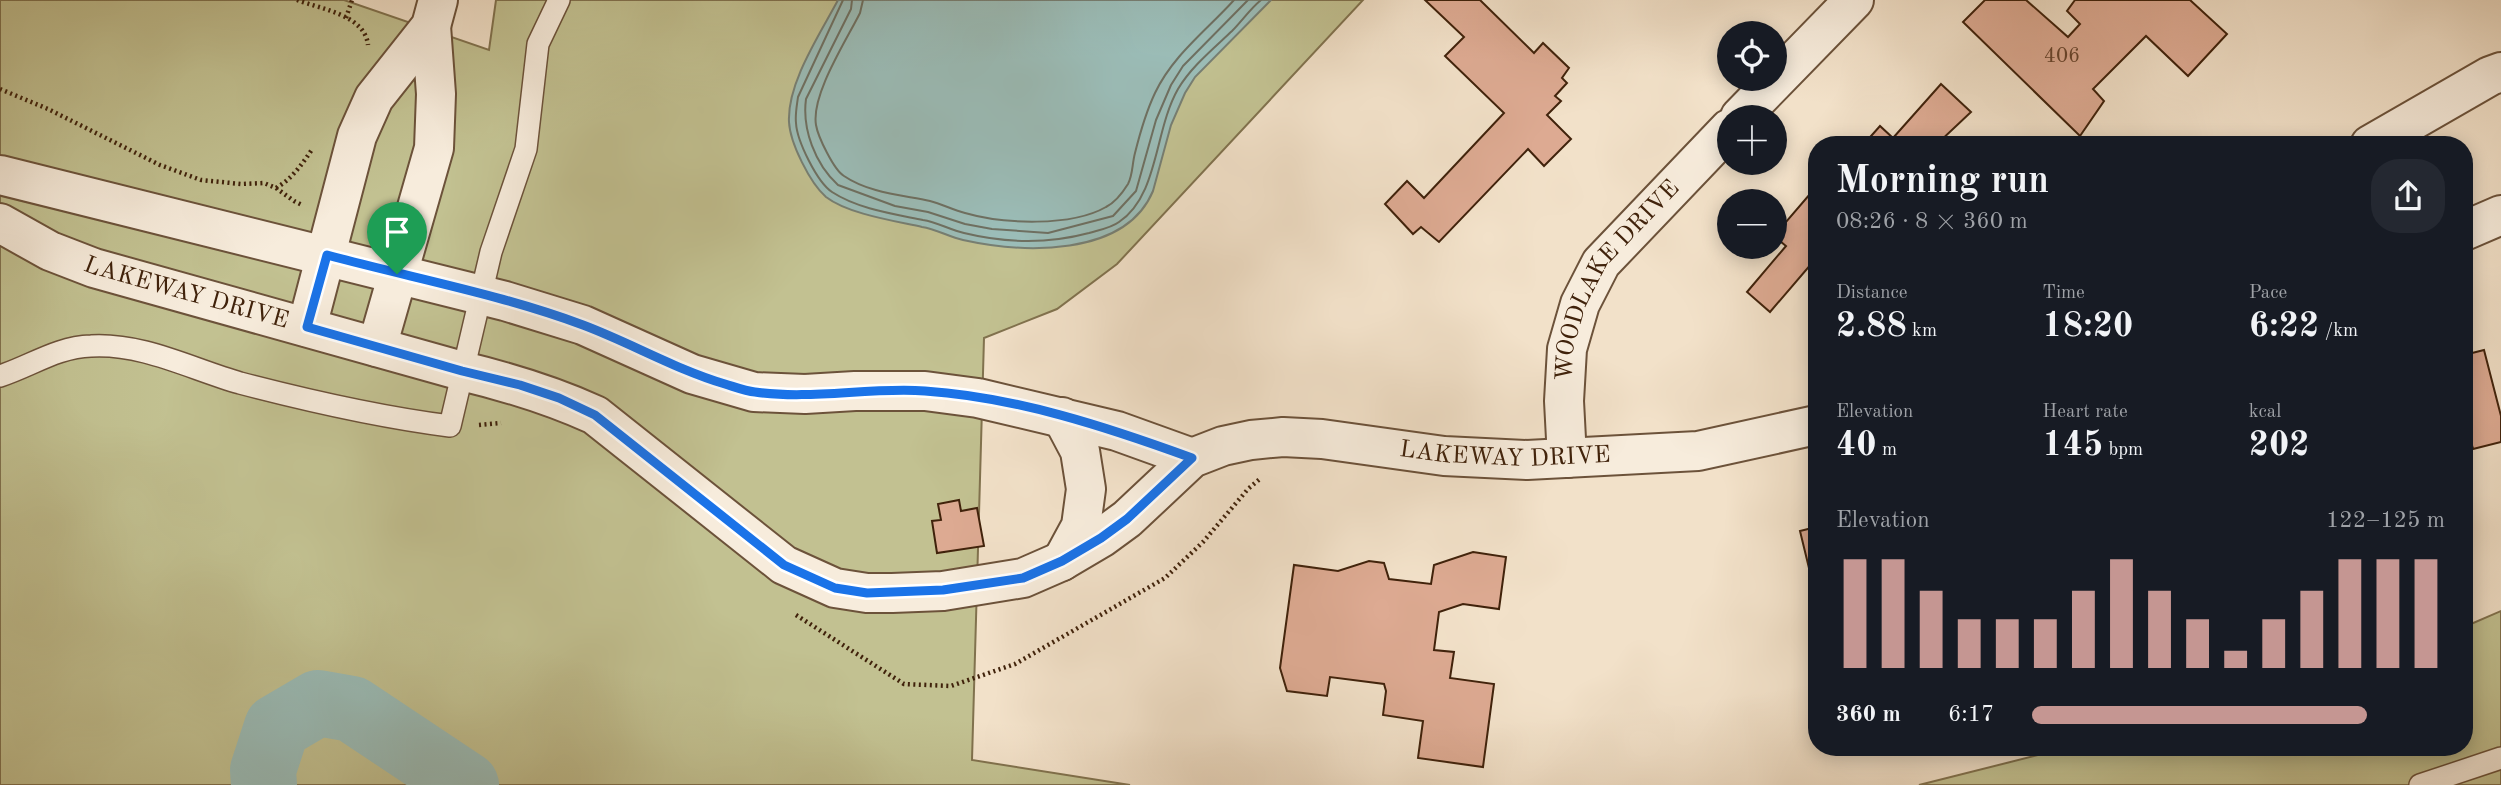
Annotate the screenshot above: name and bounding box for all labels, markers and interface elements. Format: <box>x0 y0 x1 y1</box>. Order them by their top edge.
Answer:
map controls <box>1717 21 1787 259</box>
button: locate <box>1717 21 1787 91</box>
house number: 406 <box>2044 46 2080 67</box>
button: + <box>1717 105 1787 175</box>
button: share <box>2371 159 2445 233</box>
text: Morning run <box>1836 163 2049 201</box>
street label: WOODLAKE DRIVE <box>1553 176 1685 381</box>
button: − <box>1717 189 1787 259</box>
pin <box>367 202 427 274</box>
text: 08:26 · 8 × 360 m <box>1836 210 2028 233</box>
icon: arrive <box>378 213 416 251</box>
street label: LAKEWAY DRIVE <box>80 253 291 334</box>
text: Distance <box>1836 284 1908 303</box>
text: Time <box>2042 284 2085 303</box>
text: Pace <box>2249 284 2287 303</box>
text: 2.88 <box>1836 309 1907 344</box>
text: 18:20 <box>2042 309 2133 344</box>
text: 6:22 <box>2249 309 2319 344</box>
text: km <box>1907 322 1937 341</box>
text: /km <box>2319 322 2358 341</box>
text: Elevation <box>1836 403 1913 422</box>
text: Heart rate <box>2042 403 2128 422</box>
text: kcal <box>2249 403 2281 422</box>
text: 40 <box>1836 428 1877 463</box>
text: 145 <box>2042 428 2103 463</box>
text: 202 <box>2249 428 2310 463</box>
street label: LAKEWAY DRIVE <box>1398 438 1611 472</box>
text: m <box>1877 441 1897 460</box>
text: bpm <box>2103 441 2143 460</box>
text: Elevation <box>1836 509 1930 532</box>
text: 122–125 m <box>2326 509 2445 532</box>
text: 360 m <box>1836 703 1901 726</box>
text: 6:17 <box>1948 703 1994 726</box>

